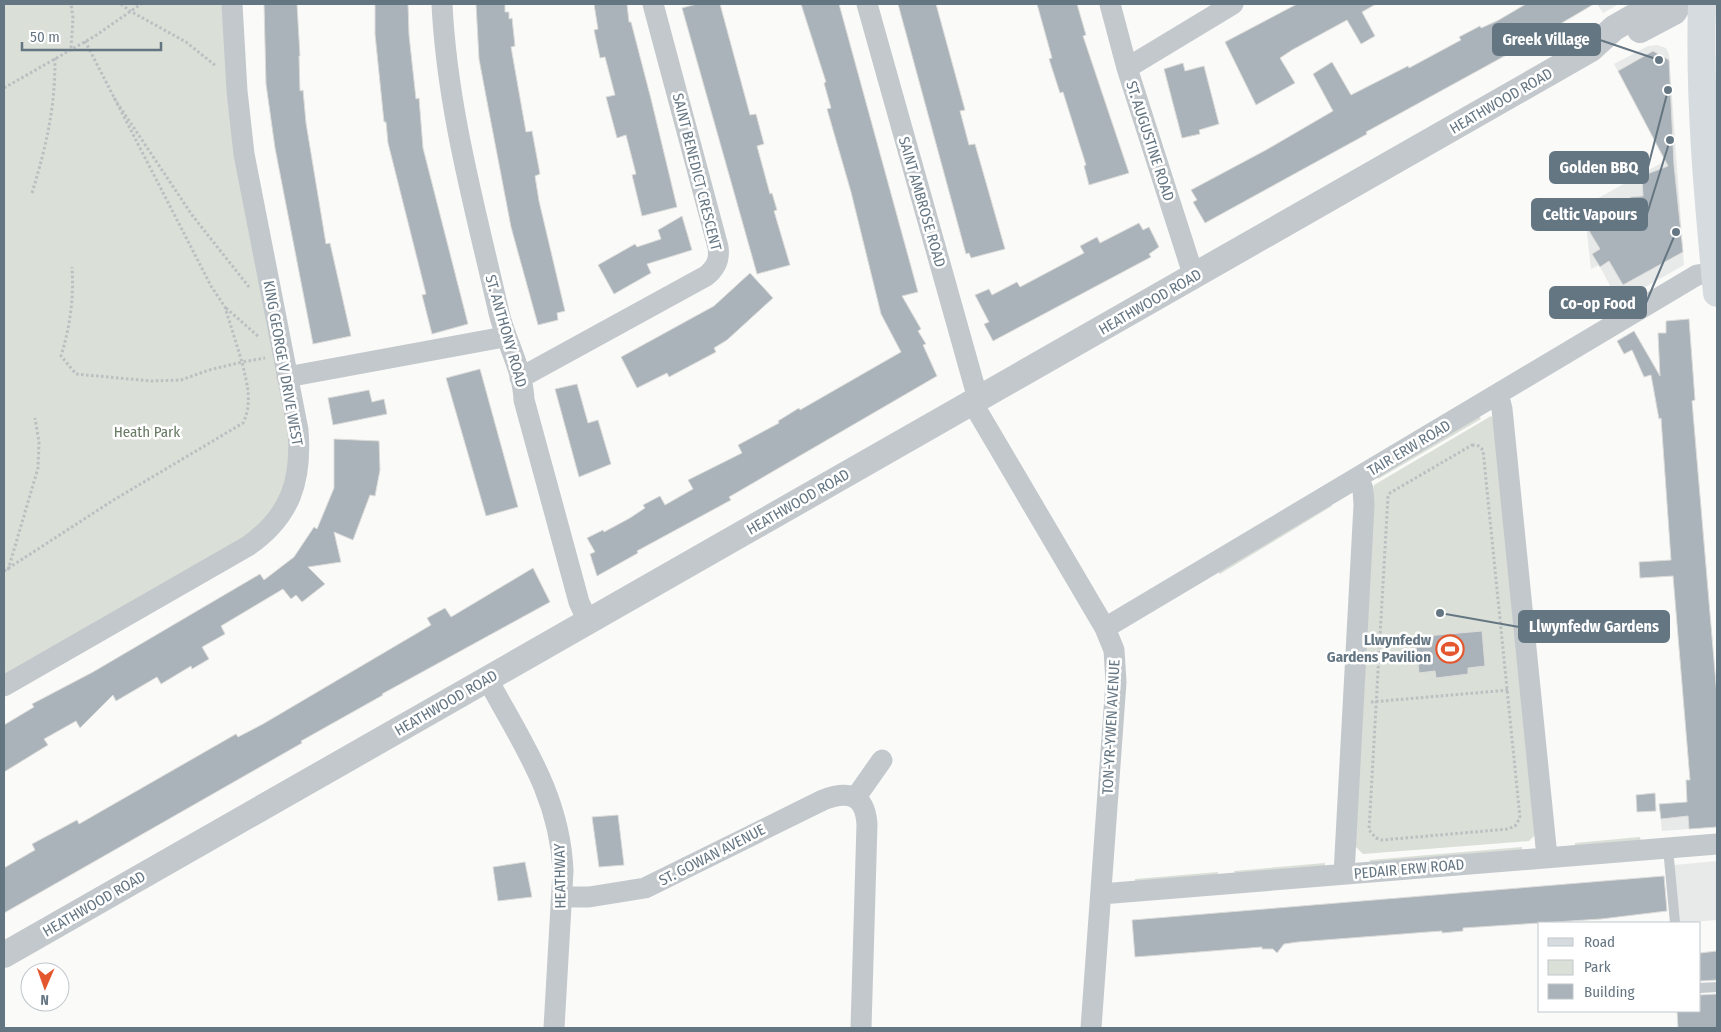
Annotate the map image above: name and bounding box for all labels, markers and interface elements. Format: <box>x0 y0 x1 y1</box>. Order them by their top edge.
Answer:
scale bar <box>22 20 161 52</box>
callout: Greek Village <box>1493 24 1600 55</box>
text: 50 m <box>30 28 60 46</box>
text: Greek Village <box>1502 30 1590 49</box>
street label: HEATHWOOD ROAD <box>1446 64 1556 138</box>
street label: ST. AUGUSTINE ROAD <box>1122 79 1178 203</box>
street label: SAINT BENEDICT CRESCENT <box>669 91 725 253</box>
street label: SAINT AMBROSE ROAD <box>895 135 949 269</box>
callout: Golden BBQ <box>1550 152 1648 183</box>
text: Golden BBQ <box>1560 158 1639 177</box>
callout: Celtic Vapours <box>1532 199 1647 230</box>
text: Celtic Vapours <box>1543 205 1637 224</box>
street label: HEATHWOOD ROAD <box>1095 265 1205 339</box>
street label: ST. ANTHONY ROAD <box>481 273 531 389</box>
street label: KING GEORGE V DRIVE WEST <box>260 279 306 447</box>
callout: Co-op Food <box>1550 287 1646 318</box>
text: Co-op Food <box>1560 294 1636 313</box>
street label: TAIR ERW ROAD <box>1364 416 1454 480</box>
park label: Heath Park <box>114 423 180 441</box>
street label: HEATHWOOD ROAD <box>743 465 853 539</box>
callout: Llwynfedw Gardens <box>1519 611 1669 642</box>
text: Llwynfedw Gardens <box>1529 617 1659 636</box>
place label: Llwynfedw Gardens Pavilion <box>1327 631 1432 666</box>
sports icon: Llwynfedw Gardens Pavilion <box>1435 634 1465 664</box>
street label: TON-YR-YWEN AVENUE <box>1098 659 1124 795</box>
street label: HEATHWOOD ROAD <box>391 666 501 740</box>
street label: ST. GOWAN AVENUE <box>656 820 768 890</box>
street label: HEATHWAY <box>550 843 570 909</box>
street label: PEDAIR ERW ROAD <box>1353 855 1465 883</box>
street label: HEATHWOOD ROAD <box>39 867 149 941</box>
legend <box>1538 922 1701 1012</box>
text: Road <box>1584 933 1615 951</box>
text: Park <box>1584 958 1611 976</box>
north arrow <box>20 962 70 1012</box>
text: Building <box>1584 983 1635 1001</box>
text: N <box>40 991 49 1008</box>

